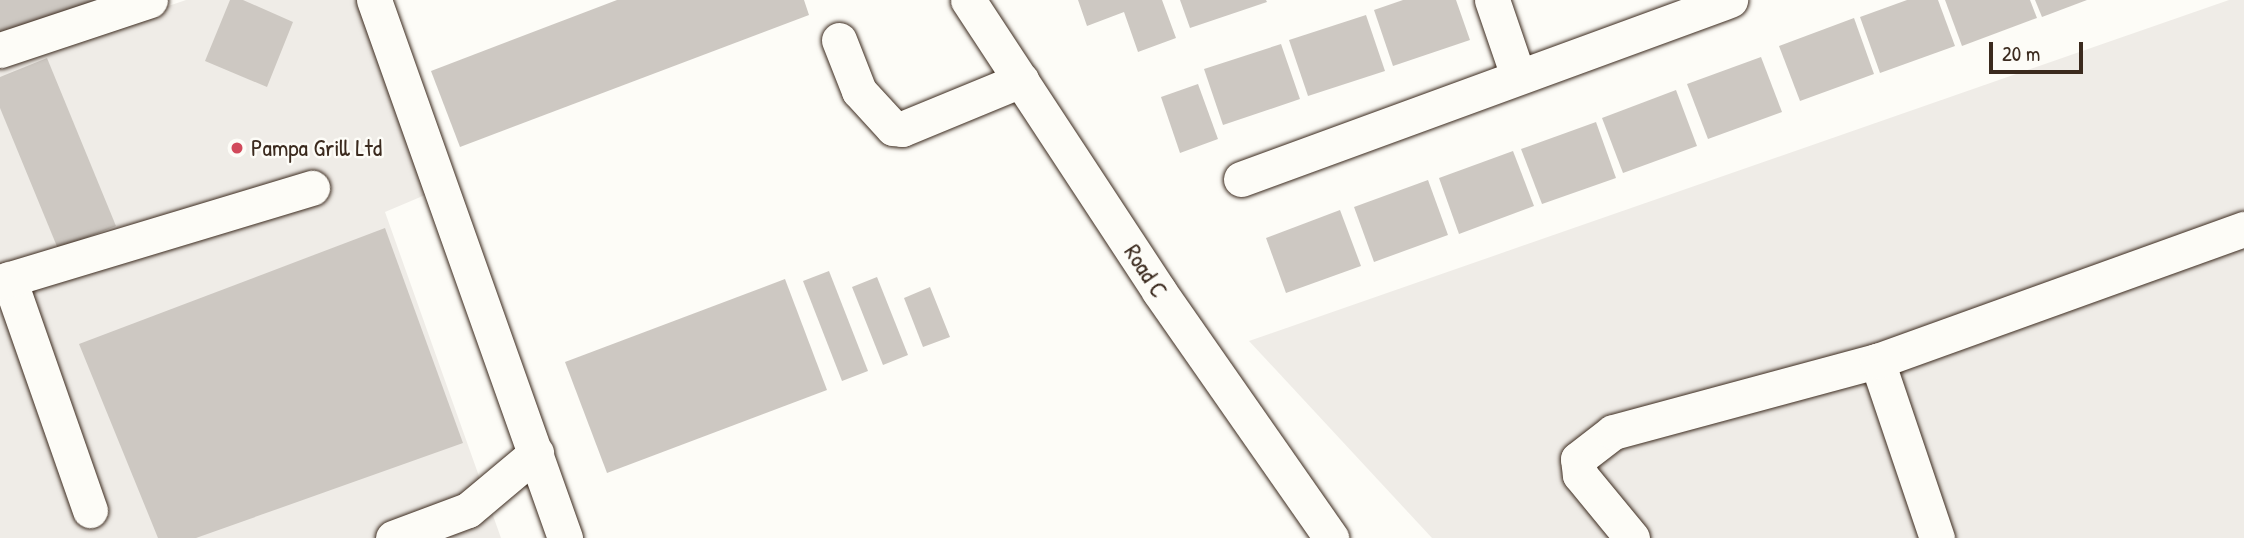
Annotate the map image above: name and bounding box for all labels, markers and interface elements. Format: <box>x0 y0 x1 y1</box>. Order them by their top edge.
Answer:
scale bar <box>1992 28 2086 72</box>
text: 20 m <box>2002 39 2040 68</box>
place label: Pampa Grill Ltd <box>251 134 382 162</box>
marker: Pampa Grill Ltd <box>229 140 245 156</box>
street label: Road C <box>1118 239 1174 303</box>

